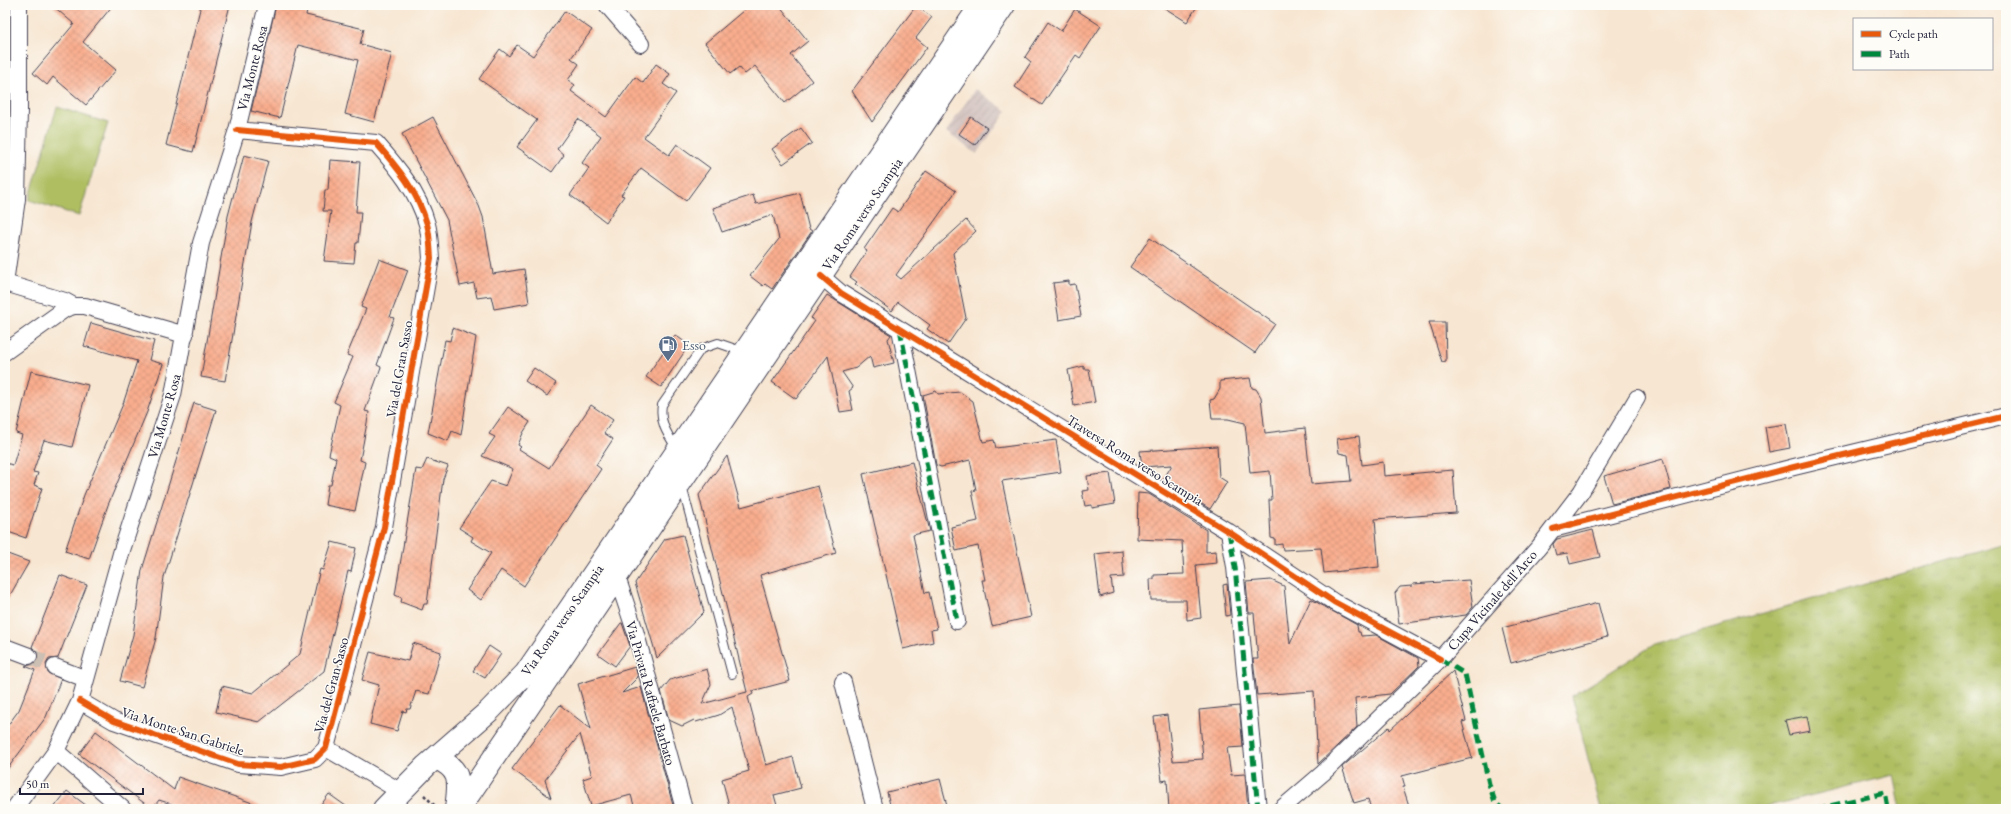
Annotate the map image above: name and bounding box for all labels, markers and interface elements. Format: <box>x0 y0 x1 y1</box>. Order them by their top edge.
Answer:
legend <box>1853 18 1993 70</box>
street label: Via Monte Rosa <box>233 23 271 113</box>
text: Cycle path <box>1889 26 1938 42</box>
text: Path <box>1889 46 1910 62</box>
street label: Via Roma verso Scampia <box>818 154 907 274</box>
street label: Via del Gran Sasso <box>382 319 416 419</box>
fuel station icon: Esso <box>657 334 679 362</box>
place label: Esso <box>682 336 706 354</box>
street label: Via Monte Rosa <box>143 371 185 460</box>
street label: Traversa Roma verso Scampia <box>1063 411 1207 510</box>
street label: Cupa Vicinale dell'Arco <box>1443 546 1541 654</box>
street label: Via Roma verso Scampia <box>517 560 607 679</box>
street label: Via Privata Raffaele Barbato <box>622 619 680 767</box>
street label: Via del Gran Sasso <box>310 635 352 735</box>
street label: Via Monte San Gabriele <box>119 703 247 759</box>
scale bar <box>20 770 143 796</box>
text: 50 m <box>26 776 50 792</box>

